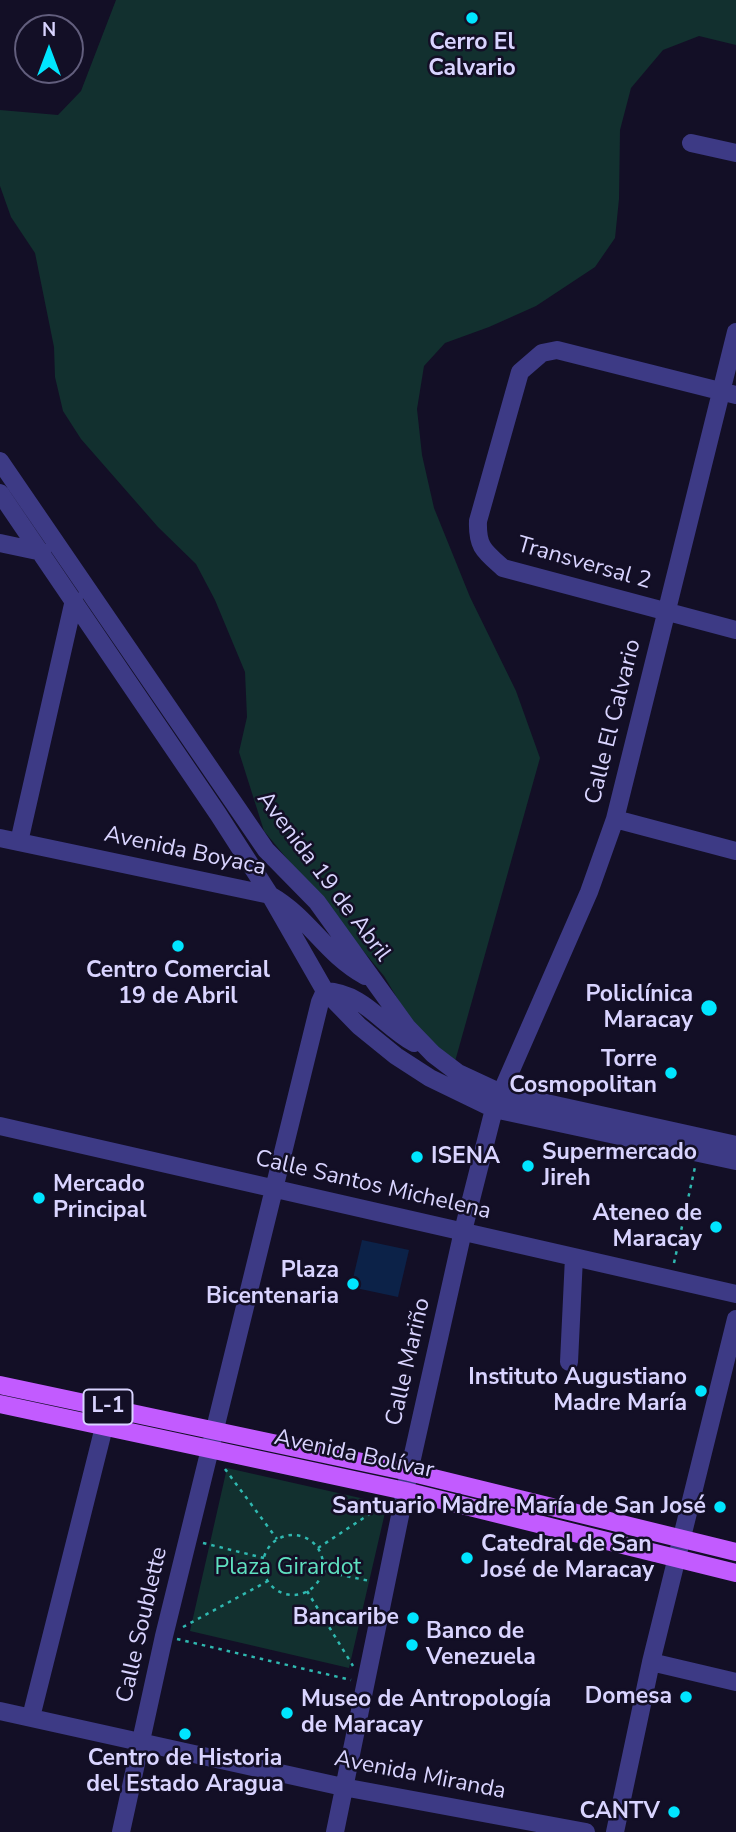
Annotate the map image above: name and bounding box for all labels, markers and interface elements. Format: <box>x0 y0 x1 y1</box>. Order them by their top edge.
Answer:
marker: Cerro El Calvario <box>464 10 480 26</box>
north arrow <box>14 14 84 84</box>
text: N <box>42 17 56 43</box>
place label: Cerro El Calvario <box>428 29 516 83</box>
street label: Transversal 2 <box>514 532 654 596</box>
street label: Calle El Calvario <box>580 637 648 807</box>
street label: Avenida 19 de Abril <box>250 787 396 967</box>
street label: Avenida Boyaca <box>102 821 268 883</box>
marker: Centro Comercial 19 de Abril <box>170 938 186 954</box>
place label: Centro Comercial 19 de Abril <box>86 957 270 1011</box>
place label: Policlínica Maracay <box>585 981 693 1035</box>
marker: Policlínica Maracay <box>699 998 719 1018</box>
place label: Torre Cosmopolitan <box>509 1046 657 1100</box>
marker: Torre Cosmopolitan <box>663 1065 679 1081</box>
place label: Supermercado Jireh <box>542 1139 697 1193</box>
place label: ISENA <box>431 1143 500 1171</box>
street label: Calle Santos Michelena <box>252 1145 494 1227</box>
marker: ISENA <box>409 1149 425 1165</box>
marker: Supermercado Jireh <box>520 1158 536 1174</box>
place label: Mercado Principal <box>53 1171 147 1225</box>
marker: Mercado Principal <box>31 1190 47 1206</box>
place label: Ateneo de Maracay <box>592 1200 702 1254</box>
marker: Ateneo de Maracay <box>708 1219 724 1235</box>
place label: Plaza Bicentenaria <box>206 1257 339 1311</box>
marker: Plaza Bicentenaria <box>345 1276 361 1292</box>
street label: Calle Mariño <box>381 1295 437 1429</box>
place label: Instituto Augustiano Madre María <box>468 1364 687 1418</box>
marker: Instituto Augustiano Madre María <box>693 1383 709 1399</box>
road number: L-1 <box>84 1390 132 1424</box>
street label: Avenida Bolívar <box>272 1425 436 1485</box>
place label: Santuario Madre María de San José <box>332 1493 706 1521</box>
marker: Santuario Madre María de San José <box>712 1499 728 1515</box>
place label: Catedral de San José de Maracay <box>481 1531 654 1585</box>
street label: Calle Soublette <box>112 1544 174 1706</box>
marker: Catedral de San José de Maracay <box>459 1550 475 1566</box>
park label: Plaza Girardot <box>215 1554 361 1582</box>
place label: Bancaribe <box>293 1604 399 1632</box>
marker: Bancaribe <box>405 1610 421 1626</box>
place label: Banco de Venezuela <box>426 1618 536 1672</box>
marker: Banco de Venezuela <box>404 1637 420 1653</box>
place label: Domesa <box>585 1683 672 1711</box>
place label: Museo de Antropología de Maracay <box>301 1686 551 1740</box>
marker: Domesa <box>678 1689 694 1705</box>
marker: Museo de Antropología de Maracay <box>279 1705 295 1721</box>
marker: Centro de Historia del Estado Aragua <box>177 1726 193 1742</box>
place label: Centro de Historia del Estado Aragua <box>86 1745 284 1799</box>
street label: Avenida Miranda <box>332 1746 508 1806</box>
place label: CANTV <box>579 1798 660 1826</box>
marker: CANTV <box>666 1804 682 1820</box>

